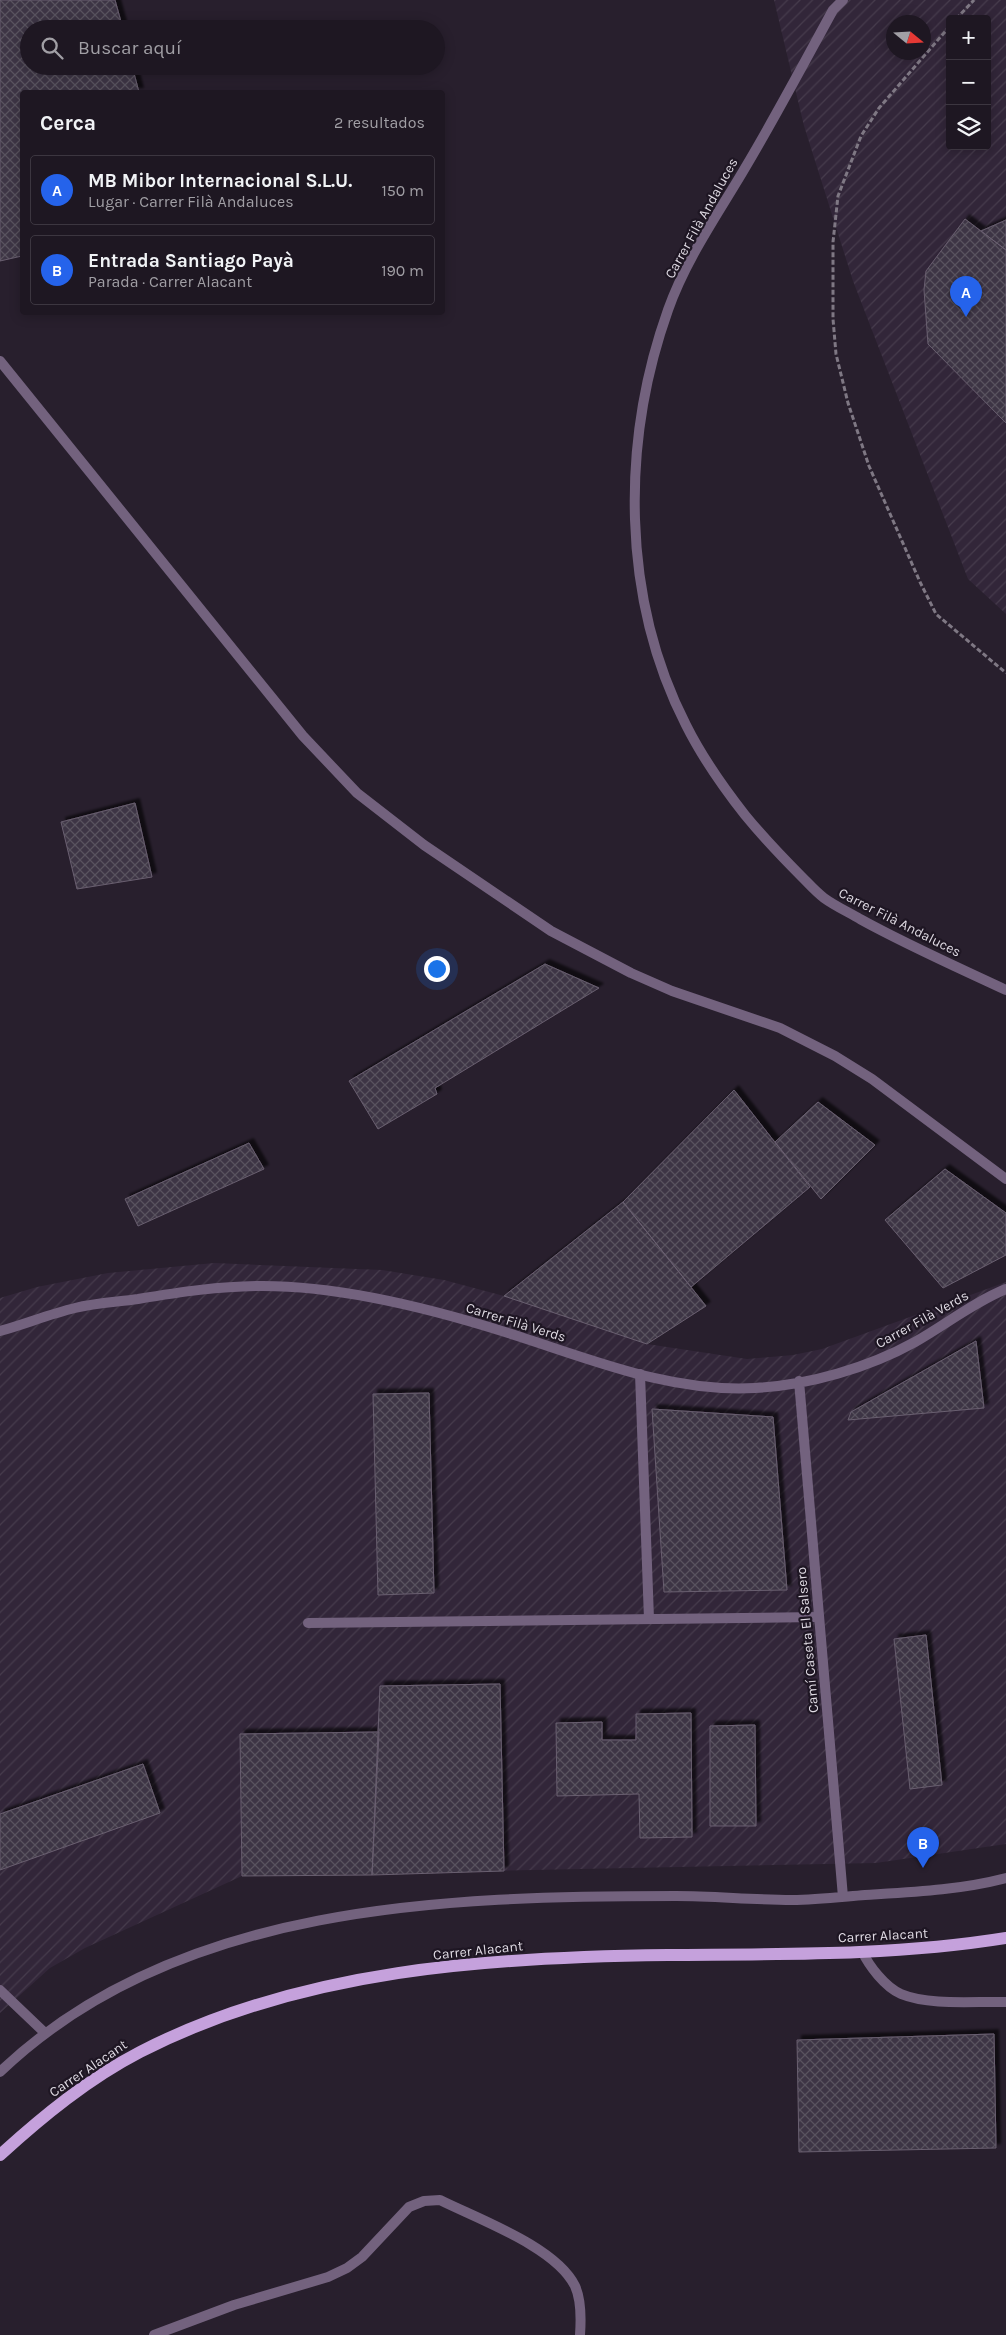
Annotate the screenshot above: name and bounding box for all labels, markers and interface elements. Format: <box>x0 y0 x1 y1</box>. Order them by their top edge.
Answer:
north arrow <box>886 15 931 60</box>
map controls <box>946 15 991 150</box>
button: + <box>946 15 991 60</box>
search box <box>20 20 445 75</box>
icon: search <box>38 34 66 62</box>
text: Buscar aquí <box>78 37 182 59</box>
button: − <box>946 60 991 105</box>
button: layers <box>946 105 991 150</box>
text: Cerca <box>40 111 96 135</box>
text: 2 resultados <box>334 113 425 132</box>
street label: Carrer Filà Andaluces <box>661 155 742 281</box>
text: MB Mibor Internacional S.L.U. <box>88 170 352 192</box>
text: A <box>52 181 62 200</box>
text: 150 m <box>381 181 424 200</box>
text: Lugar · Carrer Filà Andaluces <box>88 192 294 211</box>
text: Entrada Santiago Payà <box>88 250 294 272</box>
text: B <box>52 261 62 280</box>
text: 190 m <box>381 261 424 280</box>
text: Parada · Carrer Alacant <box>88 272 252 291</box>
pin: A <box>950 276 982 317</box>
street label: Carrer Filà Andaluces <box>836 884 964 961</box>
your location <box>424 956 450 982</box>
street label: Carrer Filà Verds <box>873 1287 972 1352</box>
street label: Carrer Filà Verds <box>464 1299 568 1346</box>
street label: Camí Caseta El Salsero <box>793 1566 822 1714</box>
pin: B <box>907 1827 939 1868</box>
street label: Carrer Alacant <box>837 1925 929 1946</box>
street label: Carrer Alacant <box>432 1937 524 1964</box>
street label: Carrer Alacant <box>46 2036 130 2101</box>

